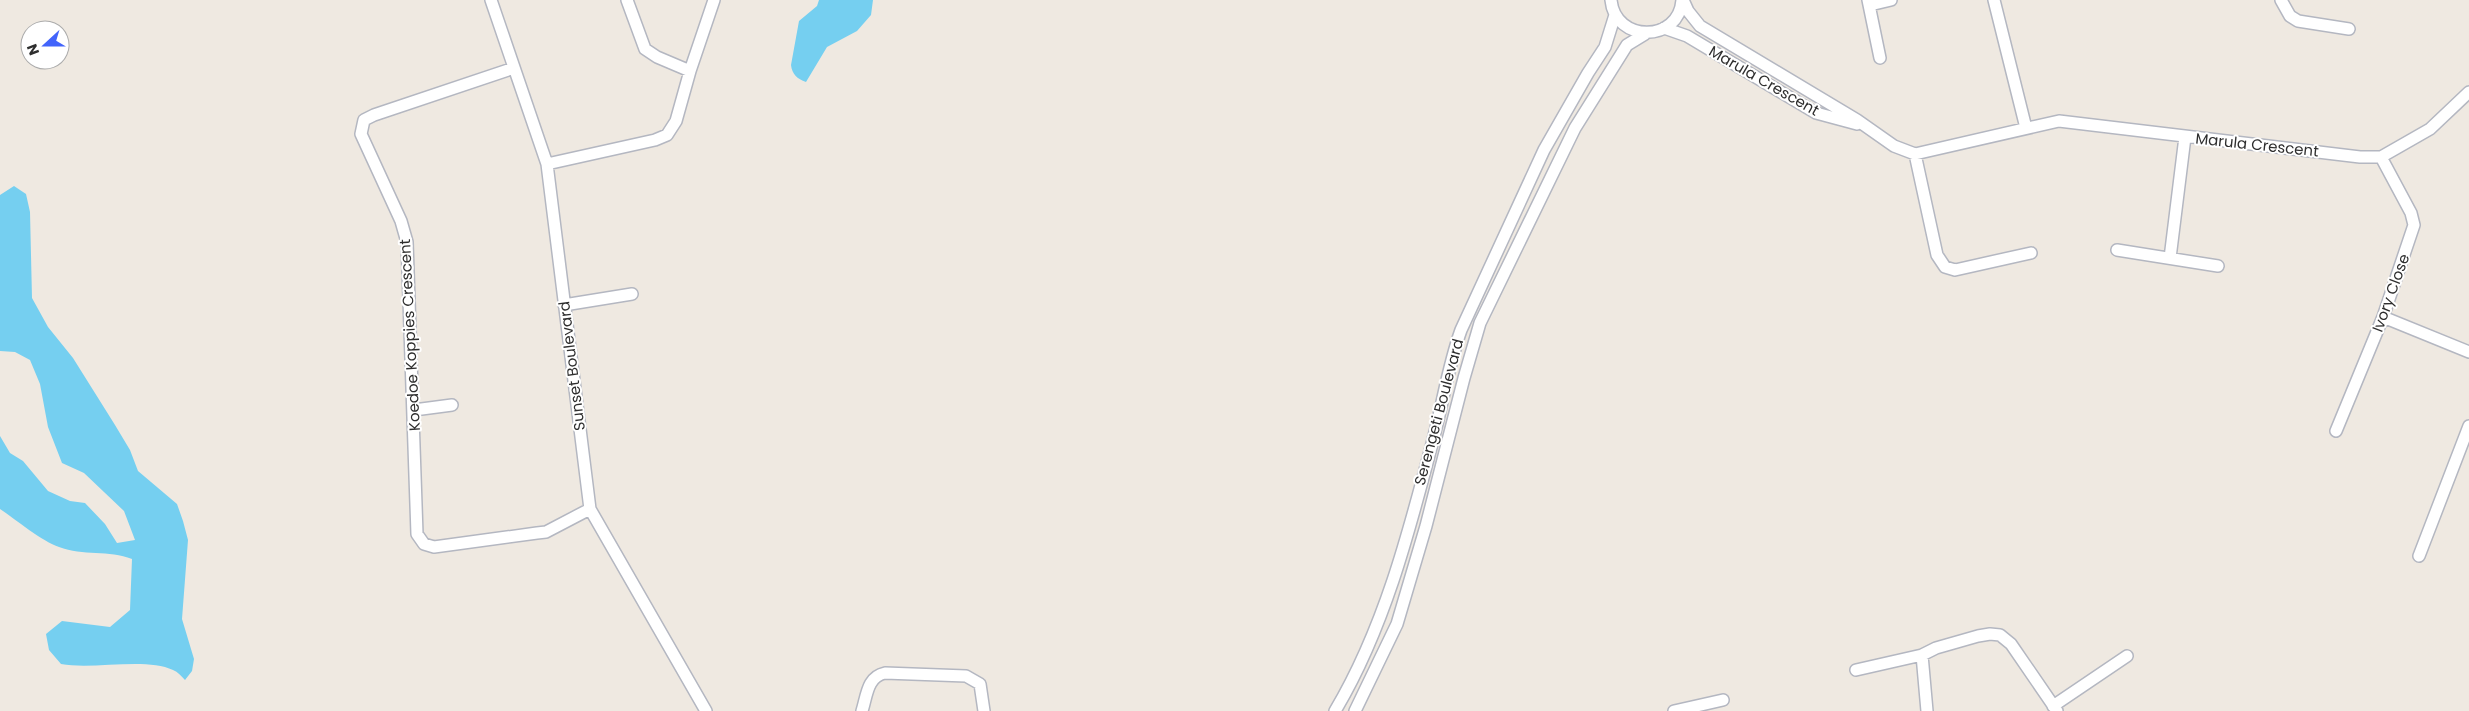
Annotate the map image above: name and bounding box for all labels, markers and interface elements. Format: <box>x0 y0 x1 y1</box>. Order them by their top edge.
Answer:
north arrow <box>20 20 70 70</box>
text: N <box>22 41 44 58</box>
street label: Marula Crescent <box>1705 41 1823 121</box>
street label: Marula Crescent <box>2194 128 2320 161</box>
street label: Koedoe Koppies Crescent <box>394 238 425 432</box>
street label: Ivory Close <box>2367 251 2414 335</box>
street label: Sunset Boulevard <box>553 300 590 432</box>
street label: Serengeti Boulevard <box>1409 336 1468 487</box>

